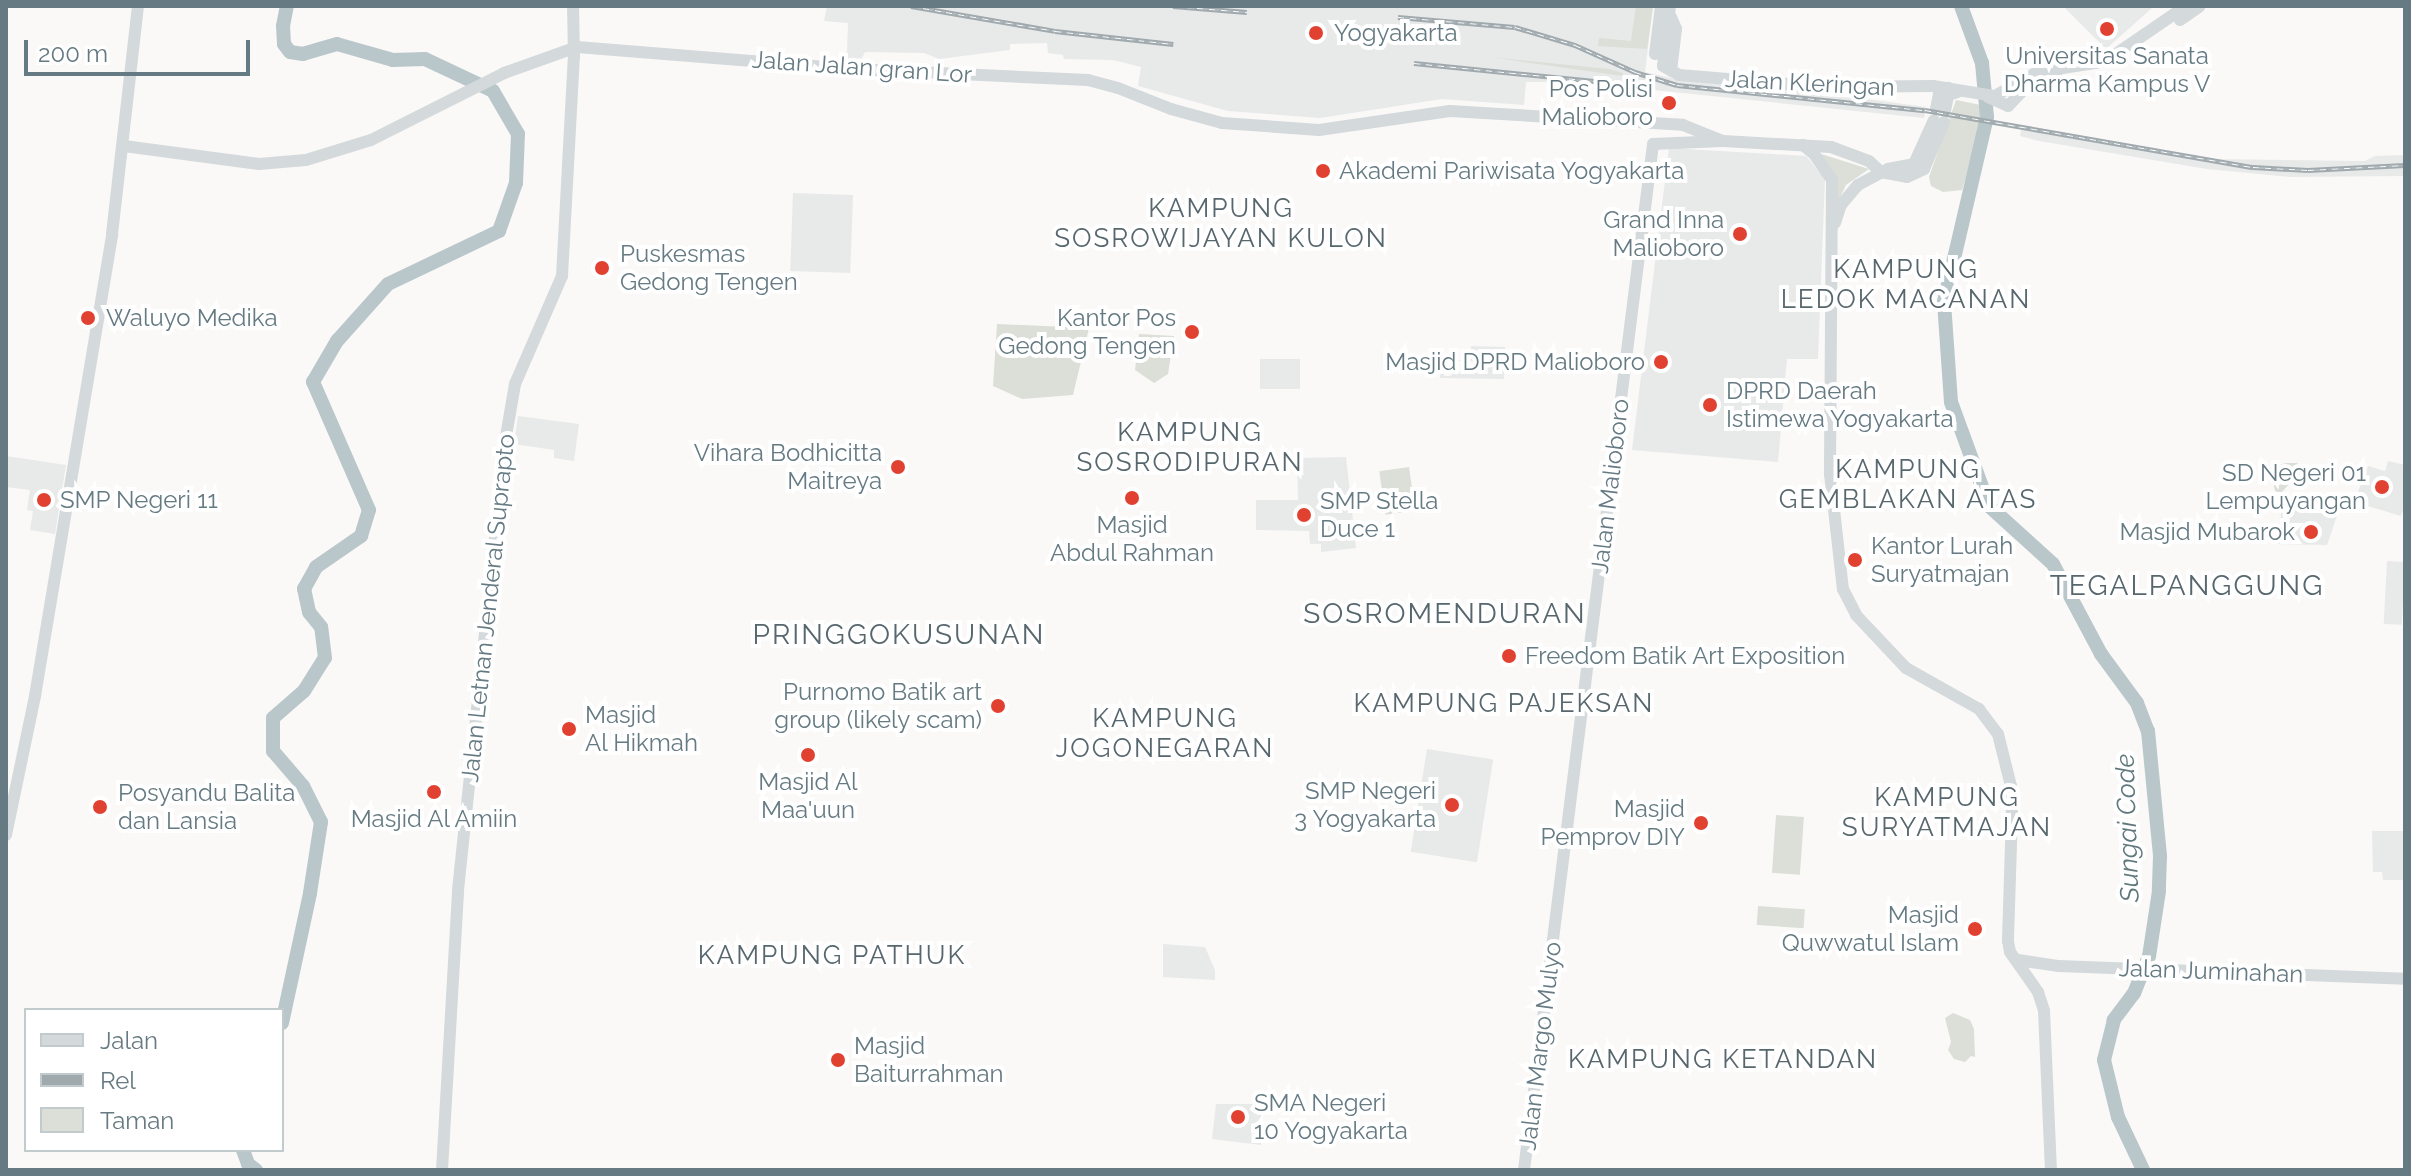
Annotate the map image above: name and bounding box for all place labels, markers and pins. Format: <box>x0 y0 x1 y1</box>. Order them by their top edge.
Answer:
place label: Yogyakarta <box>1334 19 1458 47</box>
marker: Universitas Sanata Dharma Kampus V <box>2098 20 2116 38</box>
marker: Yogyakarta <box>1305 22 1327 44</box>
place label: Universitas Sanata Dharma Kampus V <box>2003 42 2211 98</box>
place label: Pos Polisi Malioboro <box>1542 75 1653 131</box>
marker: Pos Polisi Malioboro <box>1660 94 1678 112</box>
place label: Akademi Pariwisata Yogyakarta <box>1339 157 1685 185</box>
marker: Akademi Pariwisata Yogyakarta <box>1314 162 1332 180</box>
place label: Grand Inna Malioboro <box>1603 206 1724 262</box>
marker: Grand Inna Malioboro <box>1731 225 1749 243</box>
place label: Puskesmas Gedong Tengen <box>620 240 798 296</box>
marker: Puskesmas Gedong Tengen <box>591 257 613 279</box>
place label: Waluyo Medika <box>106 304 278 332</box>
place label: Kantor Pos Gedong Tengen <box>998 304 1176 360</box>
marker: Waluyo Medika <box>77 307 99 329</box>
marker: Kantor Pos Gedong Tengen <box>1183 323 1201 341</box>
place label: Masjid DPRD Malioboro <box>1385 348 1645 376</box>
marker: Masjid DPRD Malioboro <box>1652 353 1670 371</box>
place label: DPRD Daerah Istimewa Yogyakarta <box>1726 377 1954 433</box>
marker: DPRD Daerah Istimewa Yogyakarta <box>1701 396 1719 414</box>
place label: Vihara Bodhicitta Maitreya <box>694 439 882 495</box>
marker: Vihara Bodhicitta Maitreya <box>889 458 907 476</box>
place label: SD Negeri 01 Lempuyangan <box>2205 459 2366 515</box>
marker: SD Negeri 01 Lempuyangan <box>2373 478 2391 496</box>
place label: SMP Negeri 11 <box>60 486 218 514</box>
place label: SMP Stella Duce 1 <box>1320 487 1439 543</box>
marker: Masjid Abdul Rahman <box>1123 489 1141 507</box>
marker: SMP Negeri 11 <box>35 491 53 509</box>
marker: SMP Stella Duce 1 <box>1295 506 1313 524</box>
place label: Masjid Abdul Rahman <box>1050 511 1214 567</box>
place label: Masjid Mubarok <box>2119 518 2295 546</box>
marker: Masjid Mubarok <box>2302 523 2320 541</box>
place label: Kantor Lurah Suryatmajan <box>1871 532 2014 588</box>
marker: Kantor Lurah Suryatmajan <box>1846 551 1864 569</box>
place label: Freedom Batik Art Exposition <box>1525 642 1846 670</box>
marker: Freedom Batik Art Exposition <box>1500 647 1518 665</box>
place label: Purnomo Batik art group (likely scam) <box>774 678 982 734</box>
marker: Purnomo Batik art group (likely scam) <box>989 697 1007 715</box>
place label: Masjid Al Hikmah <box>585 701 699 757</box>
marker: Masjid Al Hikmah <box>560 720 578 738</box>
marker: Masjid Al Maa'uun <box>799 746 817 764</box>
place label: Masjid Al Maa'uun <box>758 768 858 824</box>
place label: SMP Negeri 3 Yogyakarta <box>1293 777 1436 833</box>
place label: Posyandu Balita dan Lansia <box>118 779 295 835</box>
marker: Masjid Al Amiin <box>425 783 443 801</box>
place label: Masjid Pemprov DIY <box>1540 795 1685 851</box>
marker: Posyandu Balita dan Lansia <box>89 796 111 818</box>
marker: SMP Negeri 3 Yogyakarta <box>1443 796 1461 814</box>
place label: Masjid Al Amiin <box>350 805 518 833</box>
marker: Masjid Pemprov DIY <box>1692 814 1710 832</box>
place label: Masjid Quwwatul Islam <box>1781 901 1959 957</box>
marker: Masjid Quwwatul Islam <box>1966 920 1984 938</box>
place label: Masjid Baiturrahman <box>854 1032 1004 1088</box>
marker: Masjid Baiturrahman <box>829 1051 847 1069</box>
place label: SMA Negeri 10 Yogyakarta <box>1254 1089 1409 1145</box>
marker: SMA Negeri 10 Yogyakarta <box>1229 1108 1247 1126</box>

